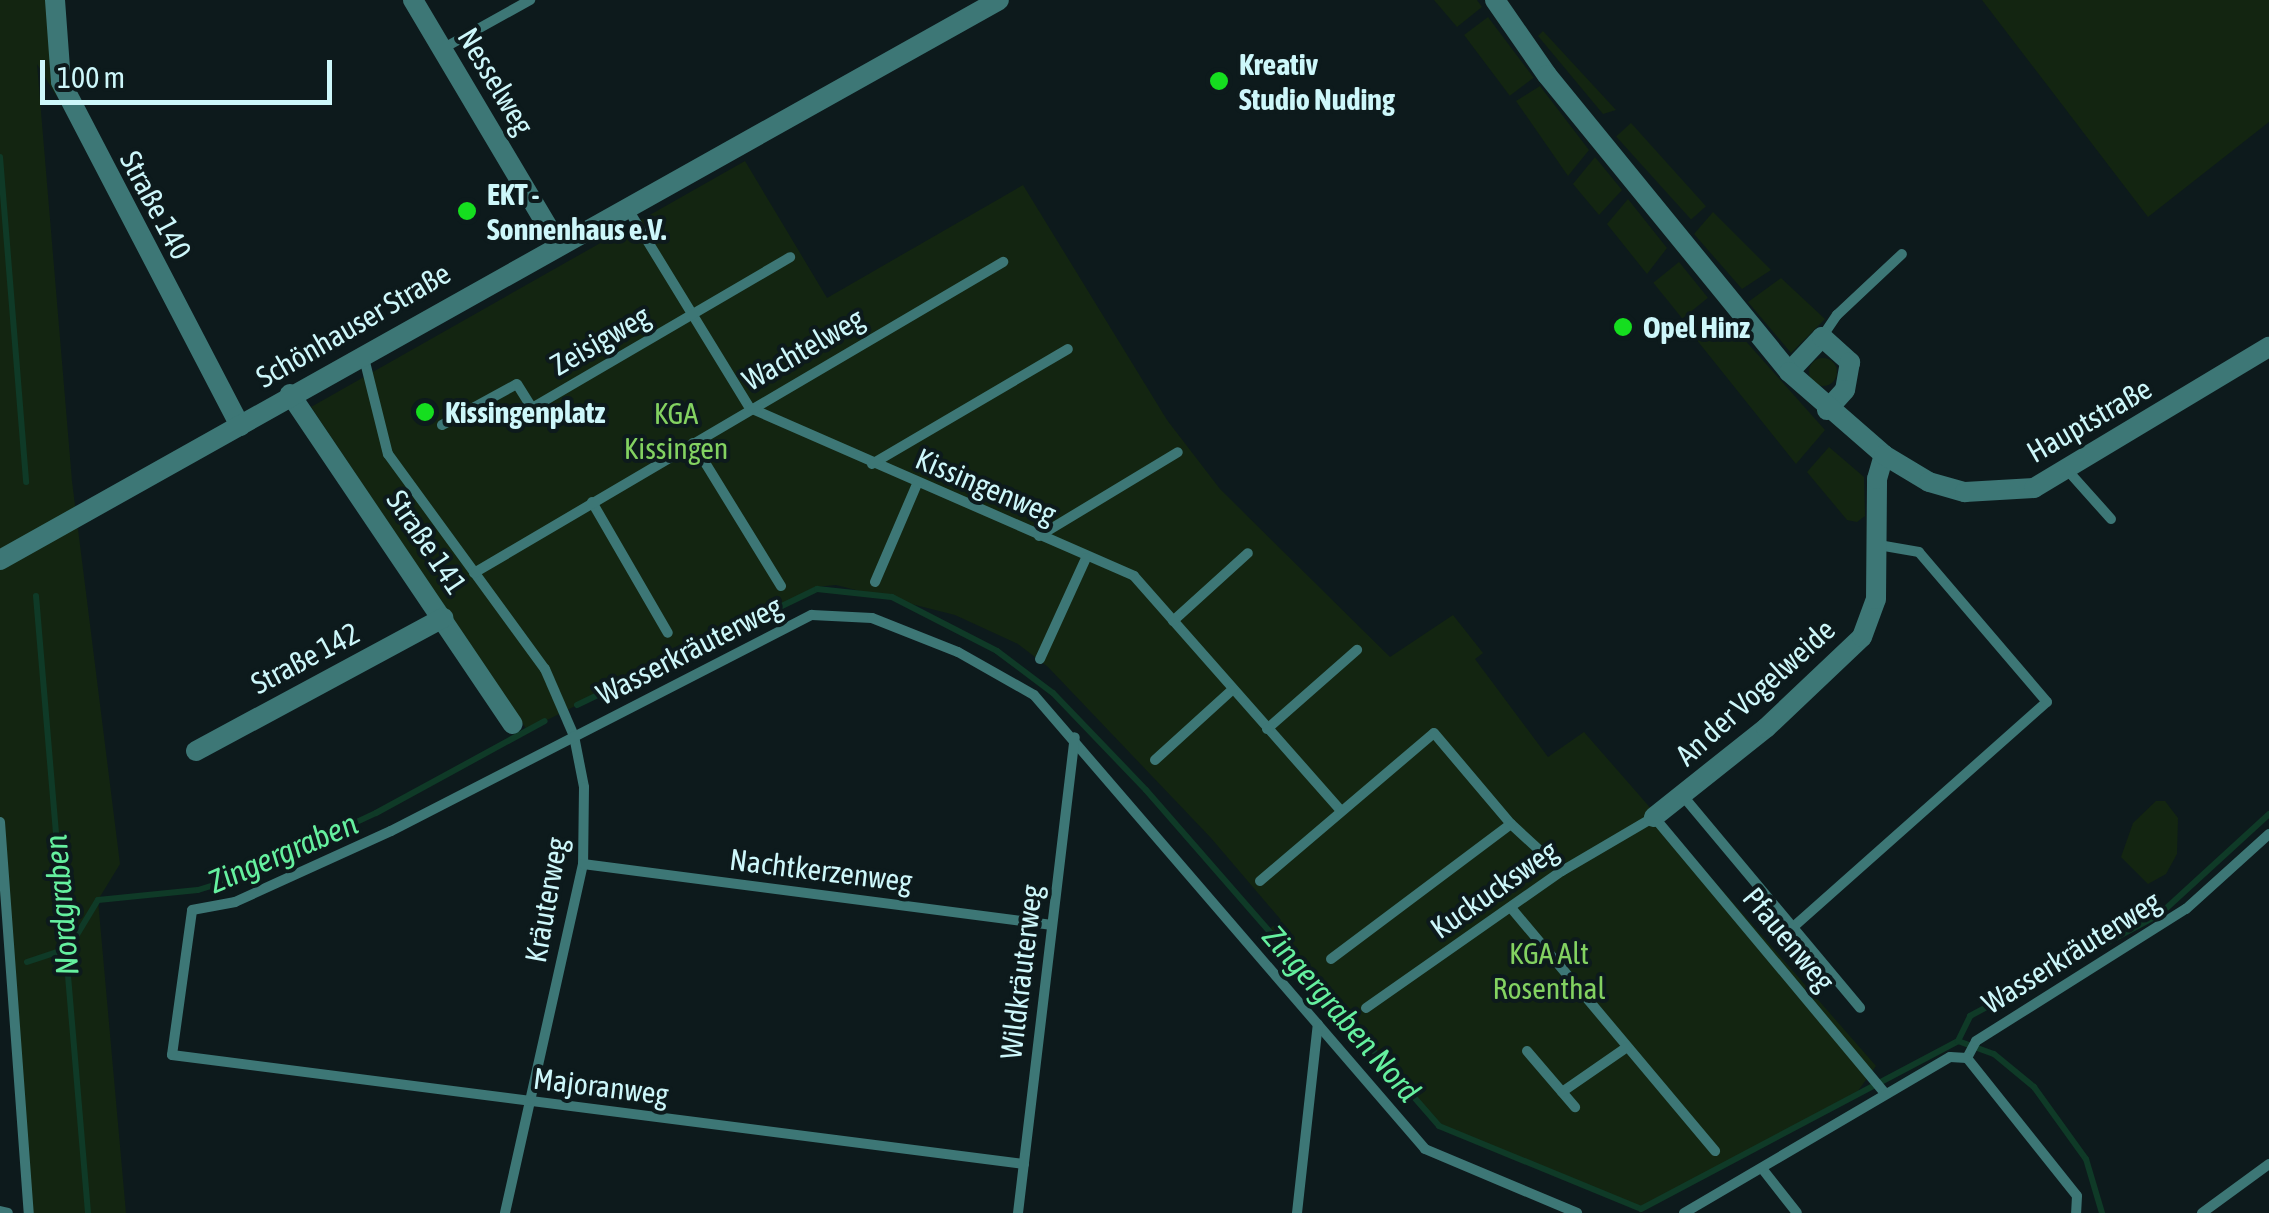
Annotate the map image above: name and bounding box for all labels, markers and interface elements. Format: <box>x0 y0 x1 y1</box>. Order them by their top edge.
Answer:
street label: Nesselweg <box>450 21 542 141</box>
scale bar <box>45 40 338 102</box>
place label: Kreativ Studio Nuding <box>1239 46 1395 116</box>
text: 100 m <box>57 60 125 94</box>
marker: Kreativ Studio Nuding <box>1208 70 1230 92</box>
street label: Straße 140 <box>113 145 199 265</box>
place label: EKT - Sonnenhaus e.V. <box>487 176 666 246</box>
marker: EKT - Sonnenhaus e.V. <box>456 200 478 222</box>
street label: Schönhauser Straße <box>250 255 456 395</box>
street label: Zeisigweg <box>544 297 656 383</box>
street label: Wachtelweg <box>736 300 870 398</box>
place label: Opel Hinz <box>1643 309 1750 345</box>
marker: Opel Hinz <box>1612 316 1634 338</box>
street label: Hauptstraße <box>2020 370 2158 470</box>
place label: Kissingenplatz <box>445 394 605 430</box>
park label: KGA Kissingen <box>624 395 728 466</box>
marker: Kissingenplatz <box>414 401 436 423</box>
street label: Kissingenweg <box>910 440 1062 532</box>
street label: Straße 141 <box>379 483 475 601</box>
street label: Wasserkräuterweg <box>590 588 788 712</box>
street label: An der Vogelweide <box>1668 611 1842 773</box>
street label: Straße 142 <box>245 615 365 701</box>
water label: Zingergraben <box>203 804 363 902</box>
street label: Kuckucksweg <box>1424 832 1564 946</box>
water label: Nordgraben <box>37 833 87 977</box>
street label: Kräuterweg <box>517 835 575 965</box>
street label: Nachtkerzenweg <box>728 841 914 899</box>
street label: Pfauenweg <box>1735 880 1843 998</box>
street label: Wildkräuterweg <box>992 883 1050 1061</box>
street label: Wasserkräuterweg <box>1975 883 2167 1021</box>
water label: Zingergraben Nord <box>1254 918 1428 1110</box>
park label: KGA Alt Rosenthal <box>1493 935 1605 1006</box>
street label: Majoranweg <box>531 1060 671 1112</box>

